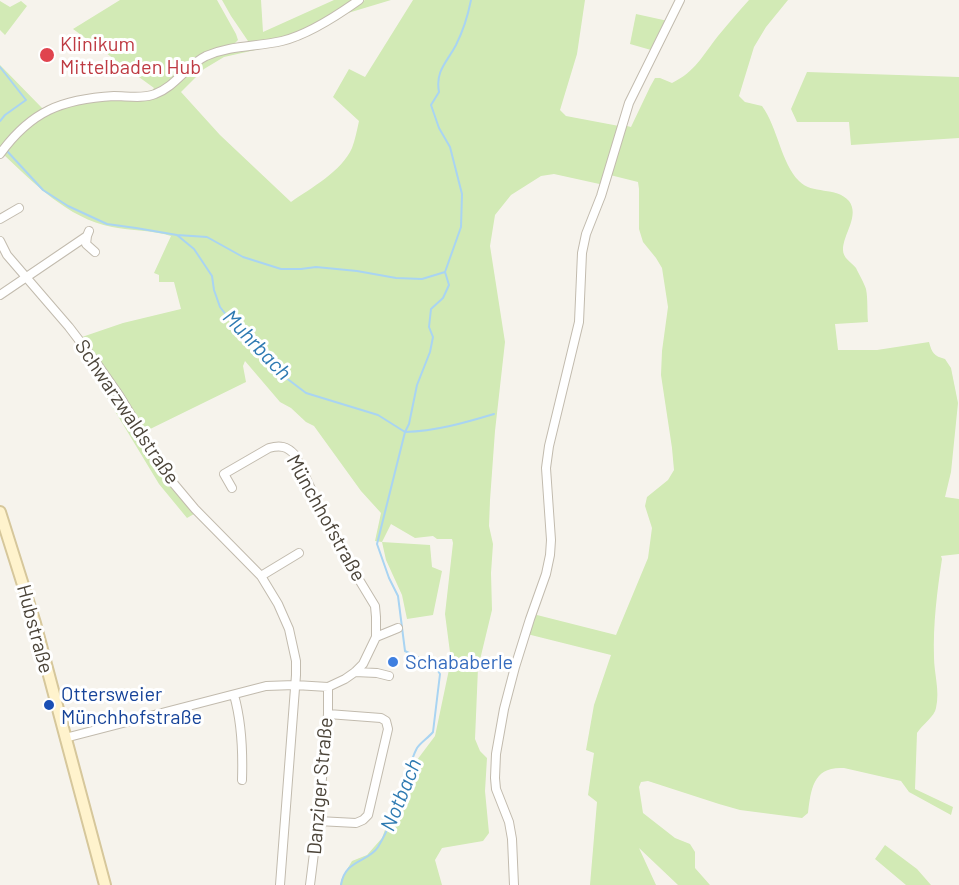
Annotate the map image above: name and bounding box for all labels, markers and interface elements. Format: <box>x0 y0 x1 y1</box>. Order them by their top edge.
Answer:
place label: Klinikum Mittelbaden Hub <box>60 32 201 79</box>
marker: Klinikum Mittelbaden Hub <box>38 46 56 64</box>
water label: Muhrbach <box>217 305 297 385</box>
street label: Schwarzwaldstraße <box>70 335 184 489</box>
street label: Münchhofstraße <box>281 450 371 586</box>
street label: Hubstraße <box>12 582 58 676</box>
place label: Schababerle <box>405 650 513 674</box>
marker: Schababerle <box>386 655 400 669</box>
place label: Ottersweier Münchhofstraße <box>61 682 202 729</box>
marker: Ottersweier Münchhofstraße <box>42 698 56 712</box>
street label: Danziger Straße <box>302 716 338 856</box>
water label: Notbach <box>375 755 427 835</box>

